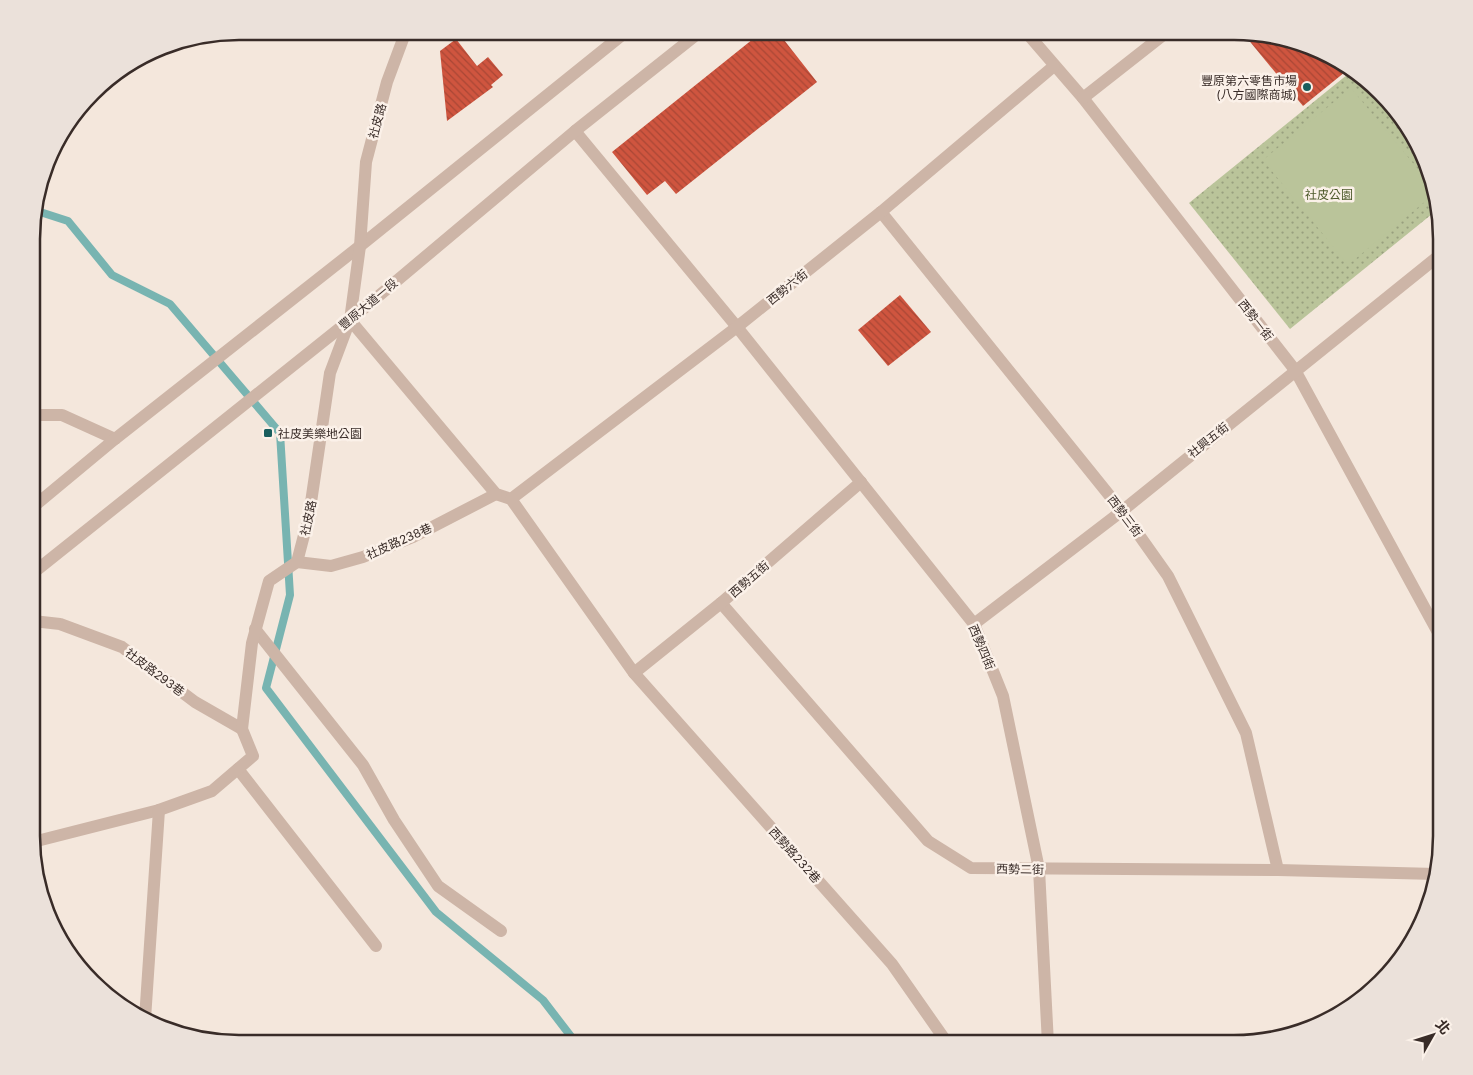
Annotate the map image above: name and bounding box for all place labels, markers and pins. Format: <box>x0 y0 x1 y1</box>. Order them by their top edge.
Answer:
place label: 豐原第六零售市場 (八方國際商城) <box>1201 73 1297 102</box>
marker: 豐原第六零售市場 (八方國際商城) <box>1301 81 1313 93</box>
place label: 社皮美樂地公園 <box>278 426 362 441</box>
marker: 社皮美樂地公園 <box>262 427 274 439</box>

